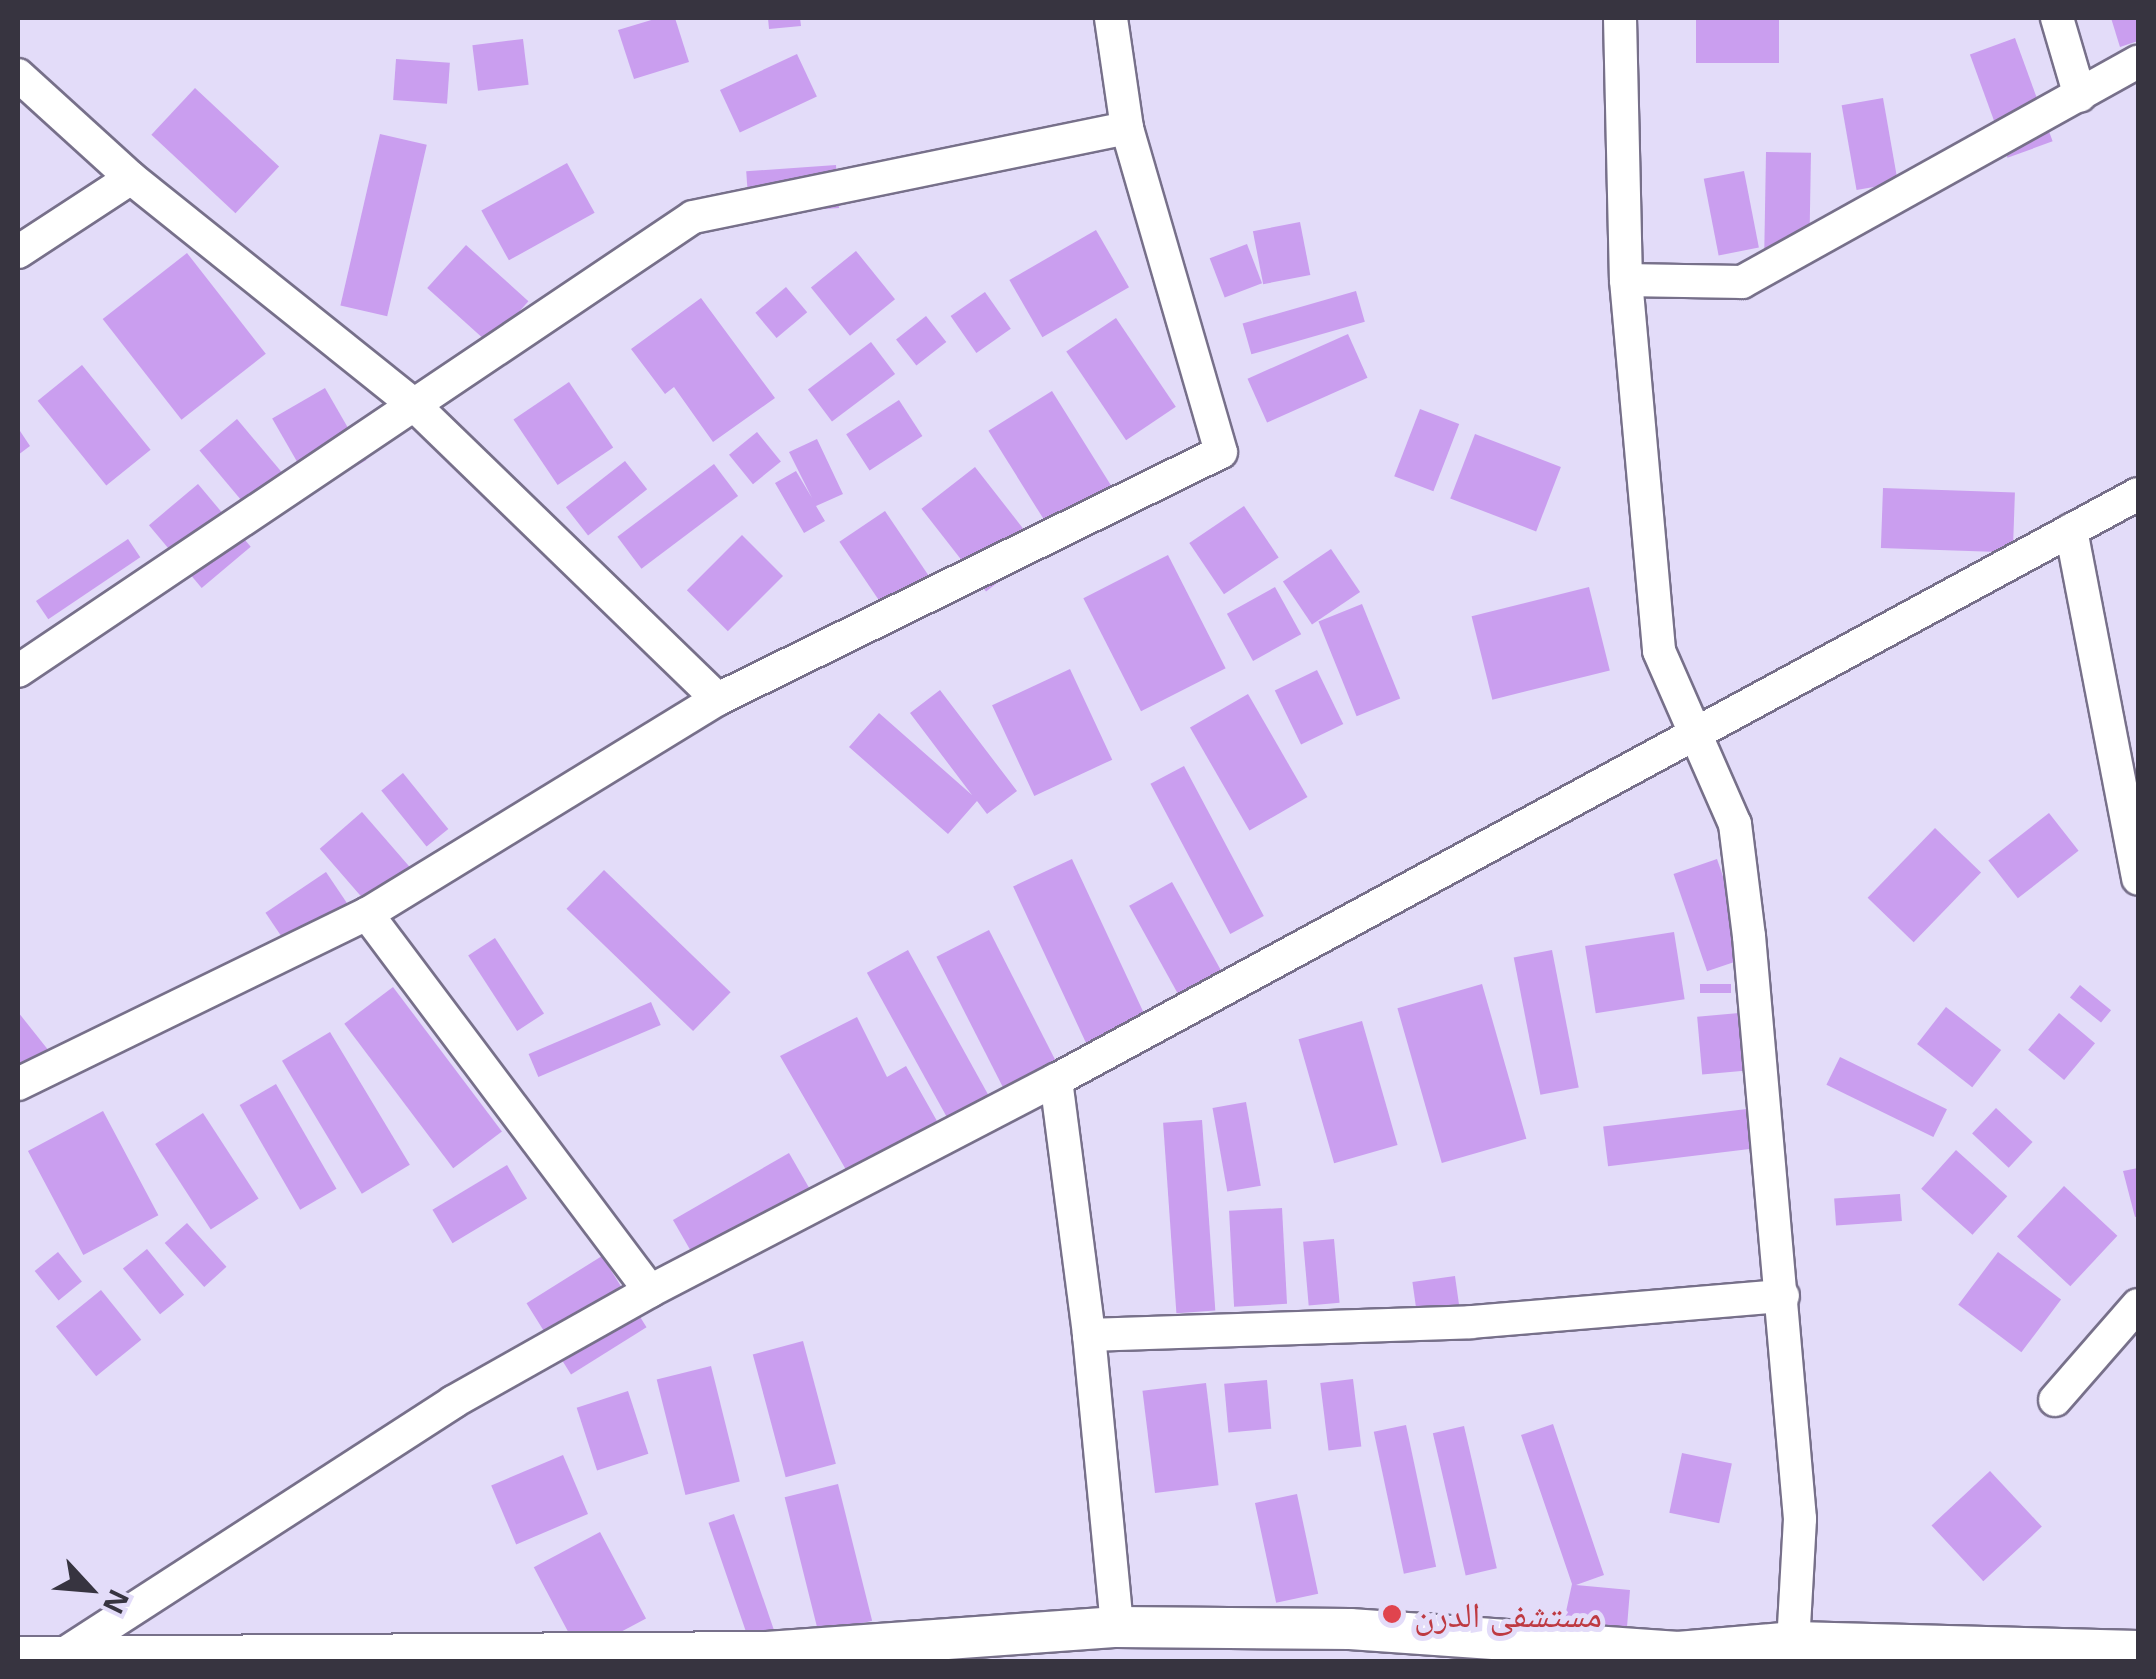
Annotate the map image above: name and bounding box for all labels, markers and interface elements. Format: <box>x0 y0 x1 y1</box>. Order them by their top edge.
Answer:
north arrow <box>40 1539 140 1639</box>
text: N <box>95 1584 139 1621</box>
place label: مستشفى الدرن <box>1414 1593 1602 1635</box>
marker: مستشفى الدرن <box>1379 1601 1405 1627</box>

